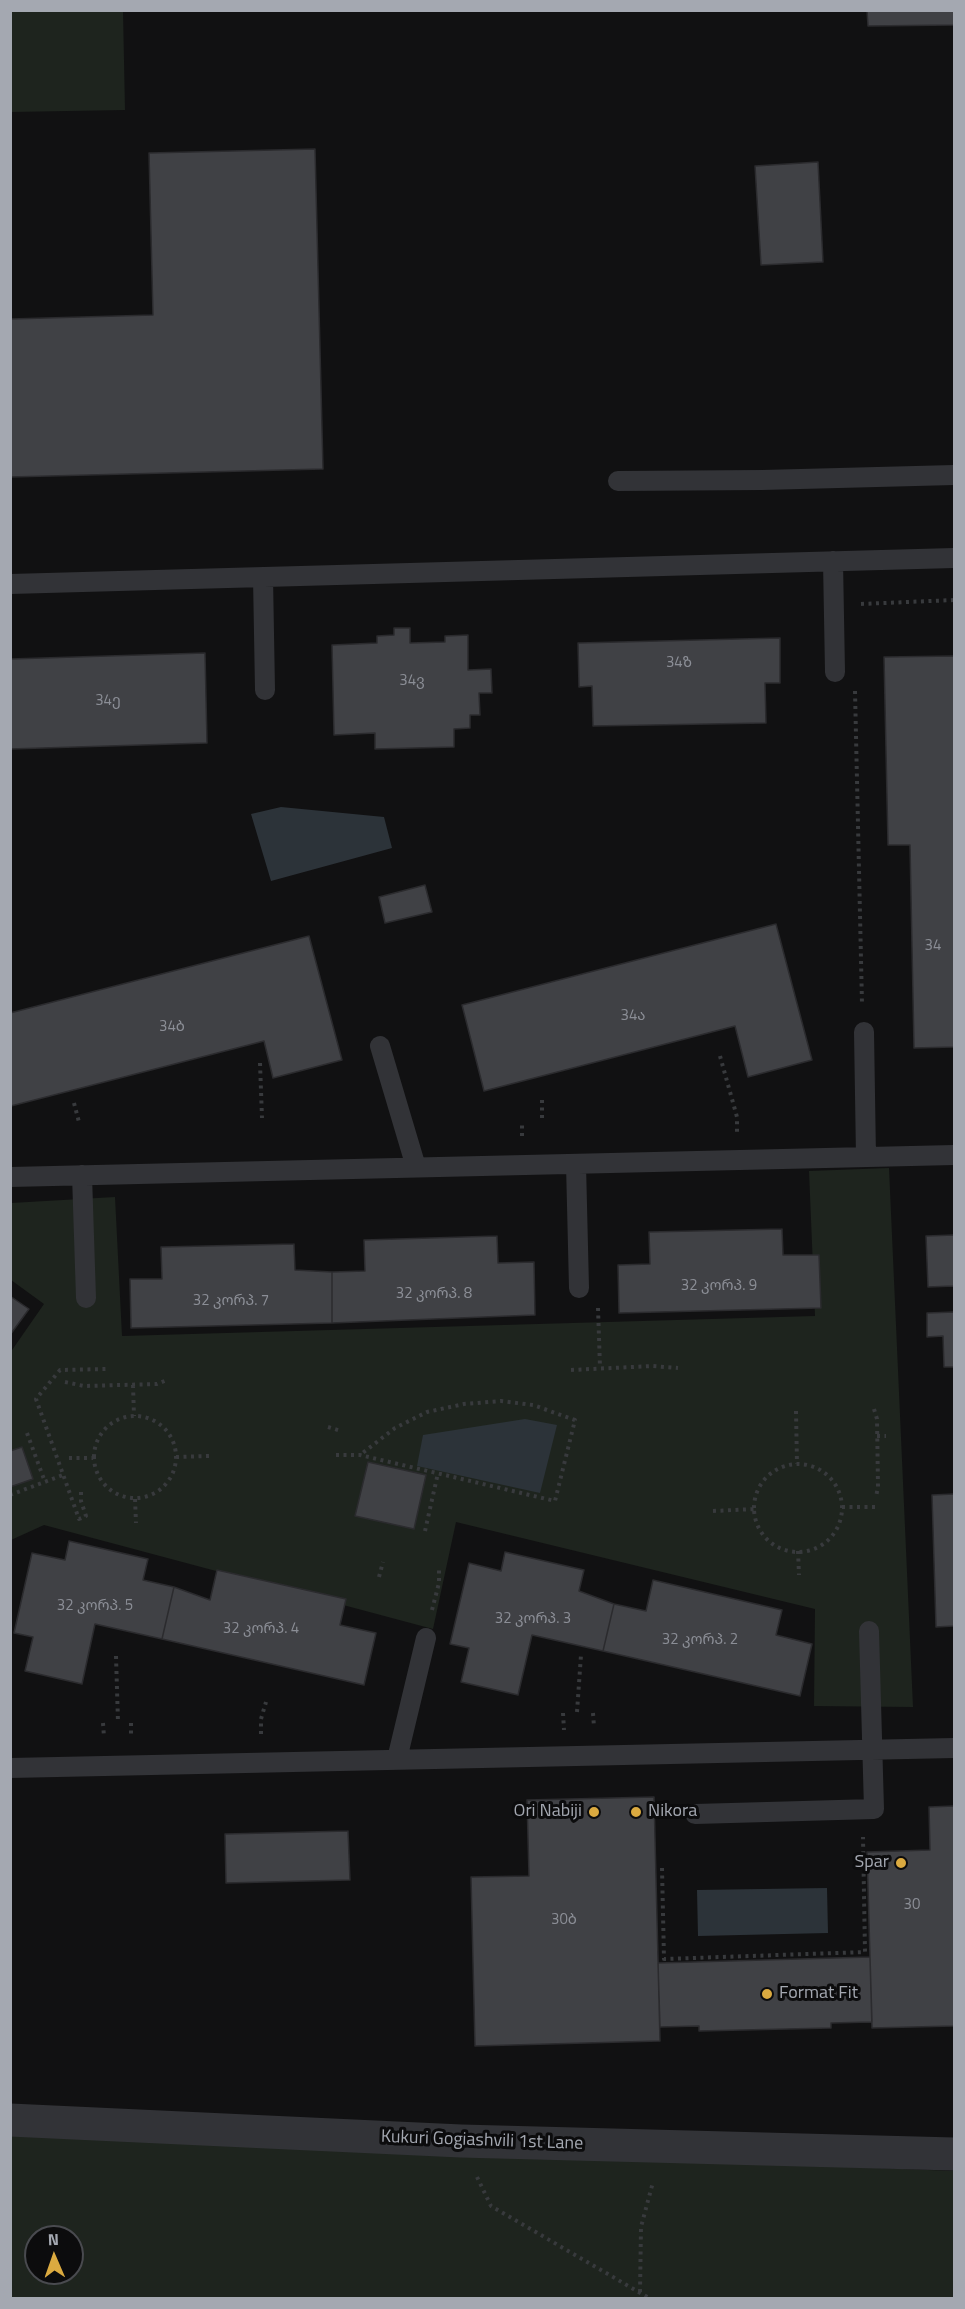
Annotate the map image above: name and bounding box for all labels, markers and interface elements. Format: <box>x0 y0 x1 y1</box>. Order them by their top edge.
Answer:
house number: 34ზ <box>666 654 692 672</box>
house number: 34ვ <box>399 672 425 690</box>
house number: 34ე <box>95 692 121 710</box>
house number: 34 <box>925 937 941 955</box>
house number: 34ა <box>620 1007 646 1025</box>
house number: 34ბ <box>159 1018 185 1036</box>
house number: 32 კორპ. 9 <box>681 1277 757 1295</box>
house number: 32 კორპ. 8 <box>396 1285 472 1303</box>
house number: 32 კორპ. 7 <box>193 1292 269 1310</box>
house number: 32 კორპ. 5 <box>57 1597 133 1615</box>
house number: 32 კორპ. 3 <box>495 1610 571 1628</box>
house number: 32 კორპ. 4 <box>223 1620 299 1638</box>
house number: 32 კორპ. 2 <box>662 1631 738 1649</box>
place label: Ori Nabiji <box>514 1801 582 1823</box>
place label: Nikora <box>648 1801 697 1823</box>
marker: Ori Nabiji <box>587 1805 601 1819</box>
marker: Nikora <box>629 1805 643 1819</box>
place label: Spar <box>855 1852 889 1874</box>
marker: Spar <box>894 1856 908 1870</box>
house number: 30 <box>904 1896 920 1914</box>
house number: 30ბ <box>551 1911 577 1929</box>
place label: Format Fit <box>779 1983 858 2005</box>
marker: Format Fit <box>760 1987 774 2001</box>
street label: Kukuri Gogiashvili 1st Lane <box>380 2127 584 2155</box>
north arrow <box>24 2225 84 2285</box>
text: N <box>47 2227 59 2251</box>

